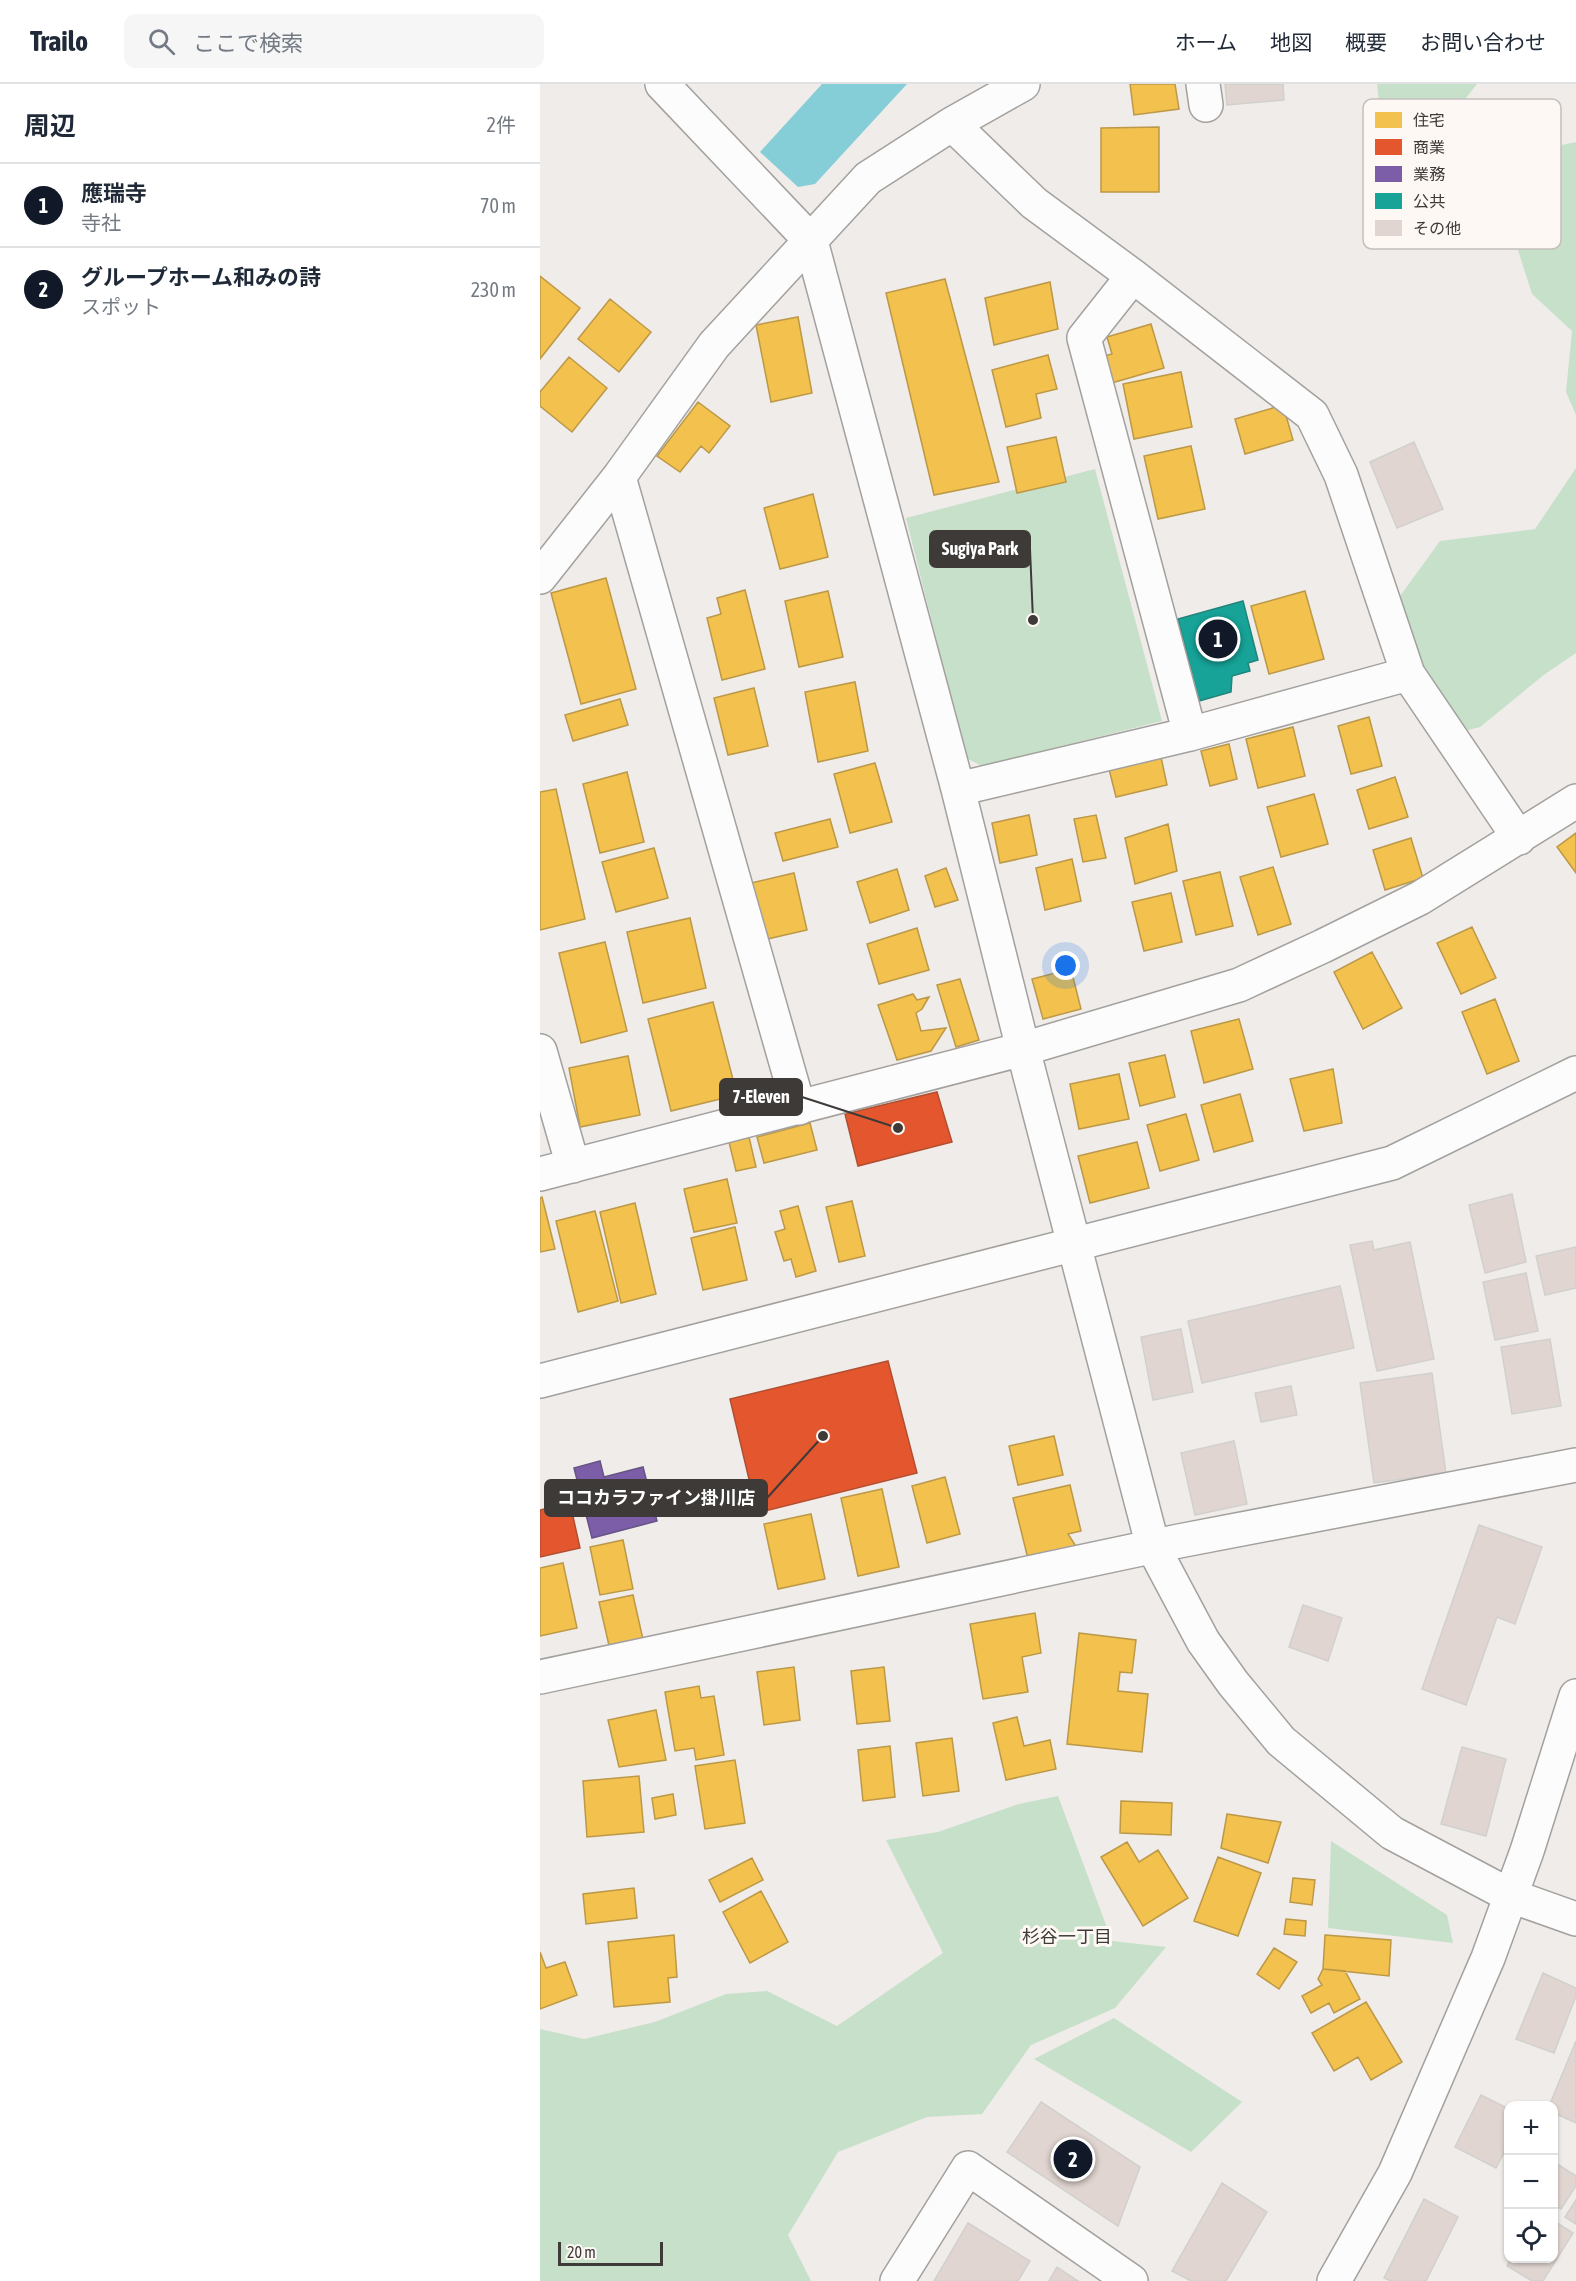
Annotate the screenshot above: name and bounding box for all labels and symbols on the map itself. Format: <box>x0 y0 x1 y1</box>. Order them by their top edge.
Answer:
legend <box>1363 99 1561 249</box>
text: 住宅 <box>1413 111 1445 129</box>
text: 商業 <box>1413 138 1445 156</box>
text: 業務 <box>1413 165 1445 183</box>
text: 公共 <box>1413 192 1445 210</box>
text: その他 <box>1413 219 1461 237</box>
callout: Sugiya Park <box>930 531 1030 567</box>
text: Sugiya Park <box>942 538 1019 559</box>
pin: 1 <box>1198 616 1238 662</box>
your location <box>1051 951 1080 980</box>
callout: 7-Eleven <box>720 1079 802 1115</box>
text: 7-Eleven <box>732 1086 790 1107</box>
callout: ココカラファイン掛川店 <box>545 1480 767 1516</box>
text: ココカラファイン掛川店 <box>557 1487 755 1508</box>
district label: 杉谷一丁目 <box>1022 1926 1112 1947</box>
pin: 2 <box>1054 2136 1092 2182</box>
scale bar <box>558 2239 663 2266</box>

